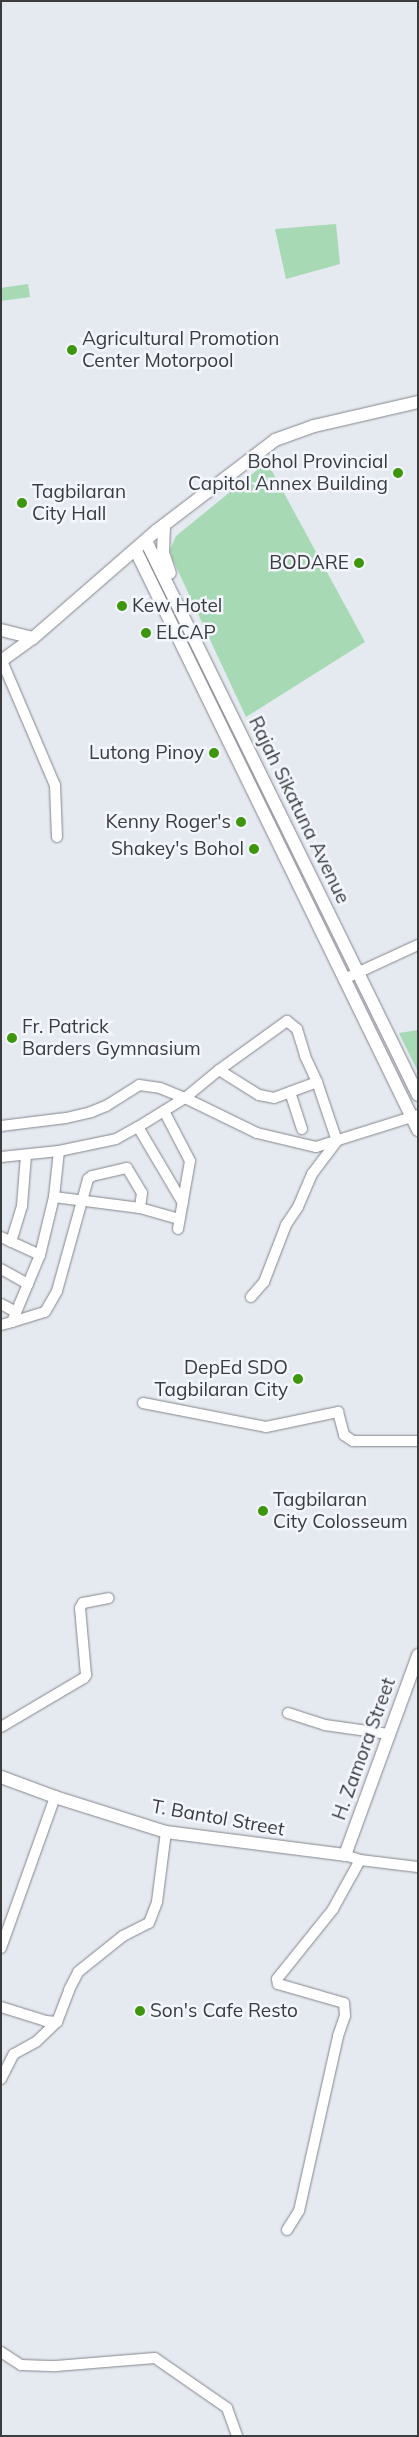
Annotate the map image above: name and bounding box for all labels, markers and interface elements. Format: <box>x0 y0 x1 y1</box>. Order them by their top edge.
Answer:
place label: Agricultural Promotion Center Motorpool <box>82 328 279 372</box>
marker: Agricultural Promotion Center Motorpool <box>66 344 78 356</box>
place label: Bohol Provincial Capitol Annex Building <box>188 451 388 495</box>
marker: Bohol Provincial Capitol Annex Building <box>392 467 404 479</box>
place label: Tagbilaran City Hall <box>32 481 126 525</box>
marker: Tagbilaran City Hall <box>16 497 28 509</box>
place label: BODARE <box>269 552 349 574</box>
marker: BODARE <box>353 557 365 569</box>
place label: Kew Hotel <box>132 595 222 617</box>
marker: Kew Hotel <box>116 600 128 612</box>
place label: ELCAP <box>156 622 216 644</box>
marker: ELCAP <box>140 627 152 639</box>
street label: Rajah Sikatuna Avenue <box>244 713 354 907</box>
place label: Lutong Pinoy <box>89 742 204 764</box>
marker: Lutong Pinoy <box>208 747 220 759</box>
place label: Kenny Roger's <box>106 811 231 833</box>
marker: Kenny Roger's <box>235 816 247 828</box>
place label: Shakey's Bohol <box>111 838 244 860</box>
marker: Shakey's Bohol <box>248 843 260 855</box>
place label: Fr. Patrick Barders Gymnasium <box>22 1016 201 1060</box>
marker: Fr. Patrick Barders Gymnasium <box>6 1032 18 1044</box>
place label: DepEd SDO Tagbilaran City <box>155 1357 288 1401</box>
marker: DepEd SDO Tagbilaran City <box>292 1373 304 1385</box>
place label: Tagbilaran City Colosseum <box>273 1489 408 1533</box>
marker: Tagbilaran City Colosseum <box>257 1505 269 1517</box>
street label: H. Zamora Street <box>328 1675 400 1823</box>
street label: T. Bantol Street <box>150 1795 286 1841</box>
place label: Son's Cafe Resto <box>150 2000 298 2022</box>
marker: Son's Cafe Resto <box>134 2005 146 2017</box>

